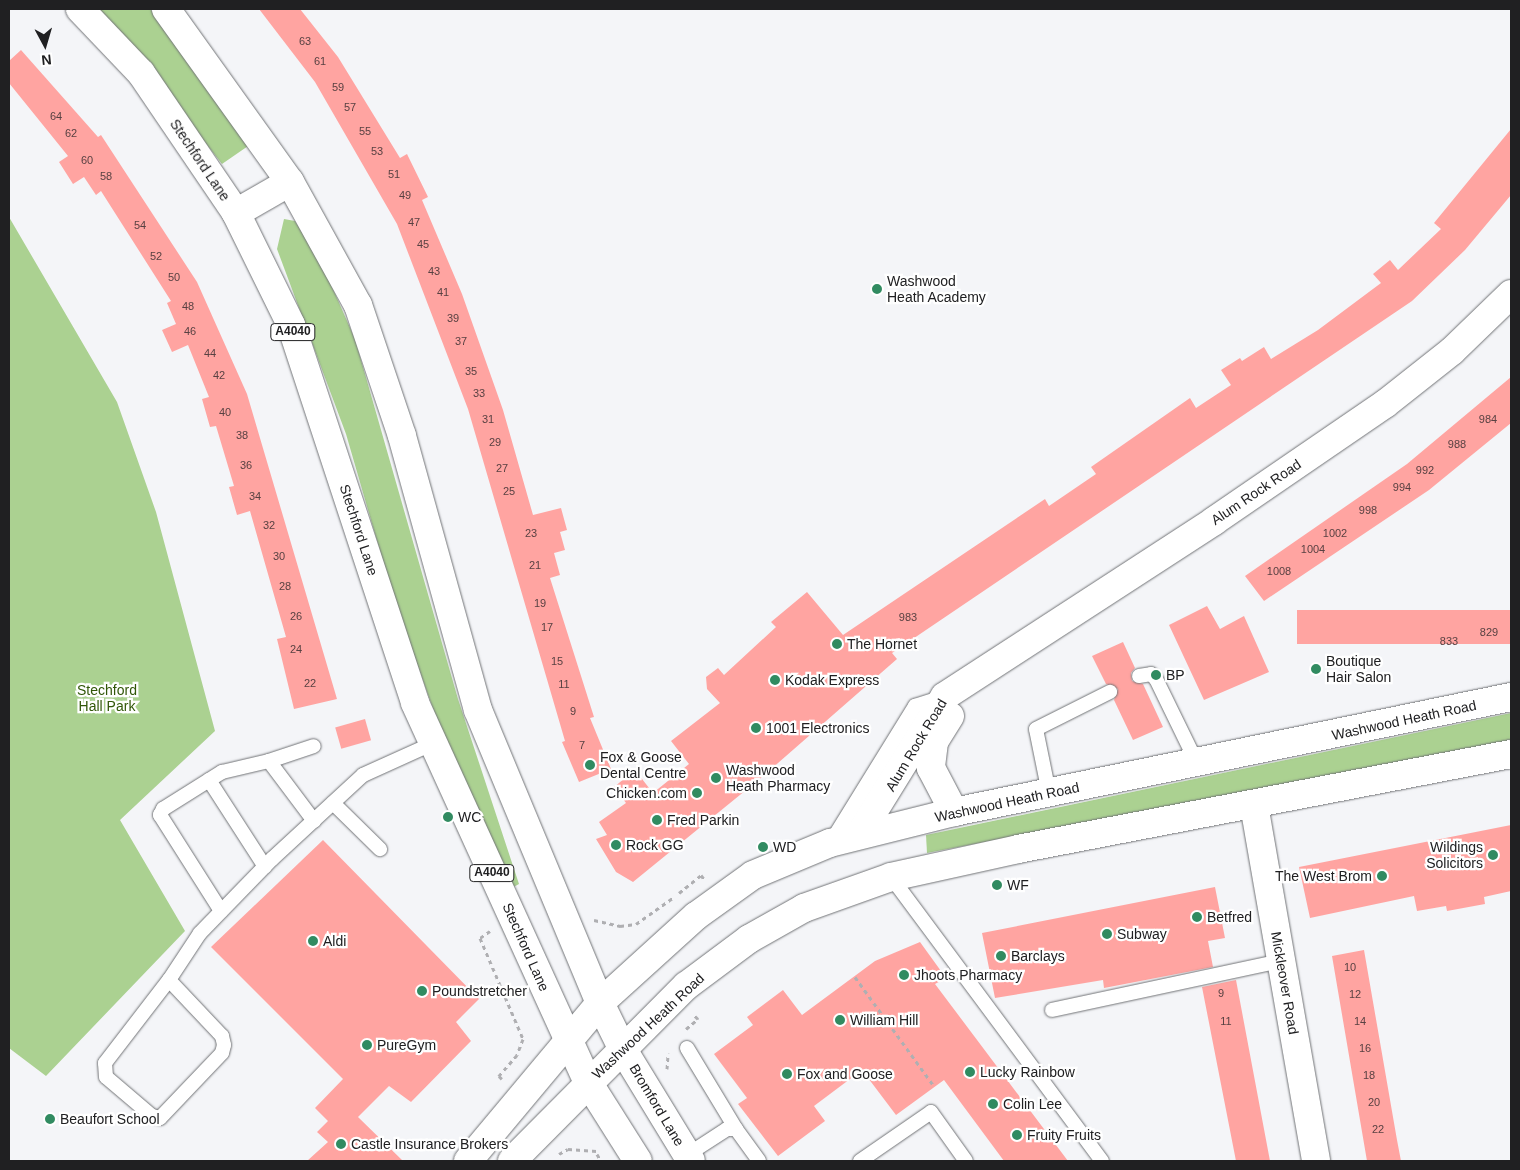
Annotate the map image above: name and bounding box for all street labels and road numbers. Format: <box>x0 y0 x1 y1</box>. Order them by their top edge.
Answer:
street label: Stechford Lane <box>166 116 234 204</box>
road number: A4040 <box>269 322 317 342</box>
street label: Alum Rock Road <box>1208 456 1304 528</box>
street label: Stechford Lane <box>336 482 382 578</box>
street label: Alum Rock Road <box>882 696 950 794</box>
street label: Washwood Heath Road <box>1330 696 1478 744</box>
street label: Washwood Heath Road <box>933 778 1081 826</box>
road number: A4040 <box>468 864 516 882</box>
street label: Stechford Lane <box>499 900 553 994</box>
street label: Mickleover Road <box>1268 930 1302 1036</box>
street label: Washwood Heath Road <box>588 970 708 1082</box>
street label: Bromford Lane <box>626 1061 688 1149</box>

